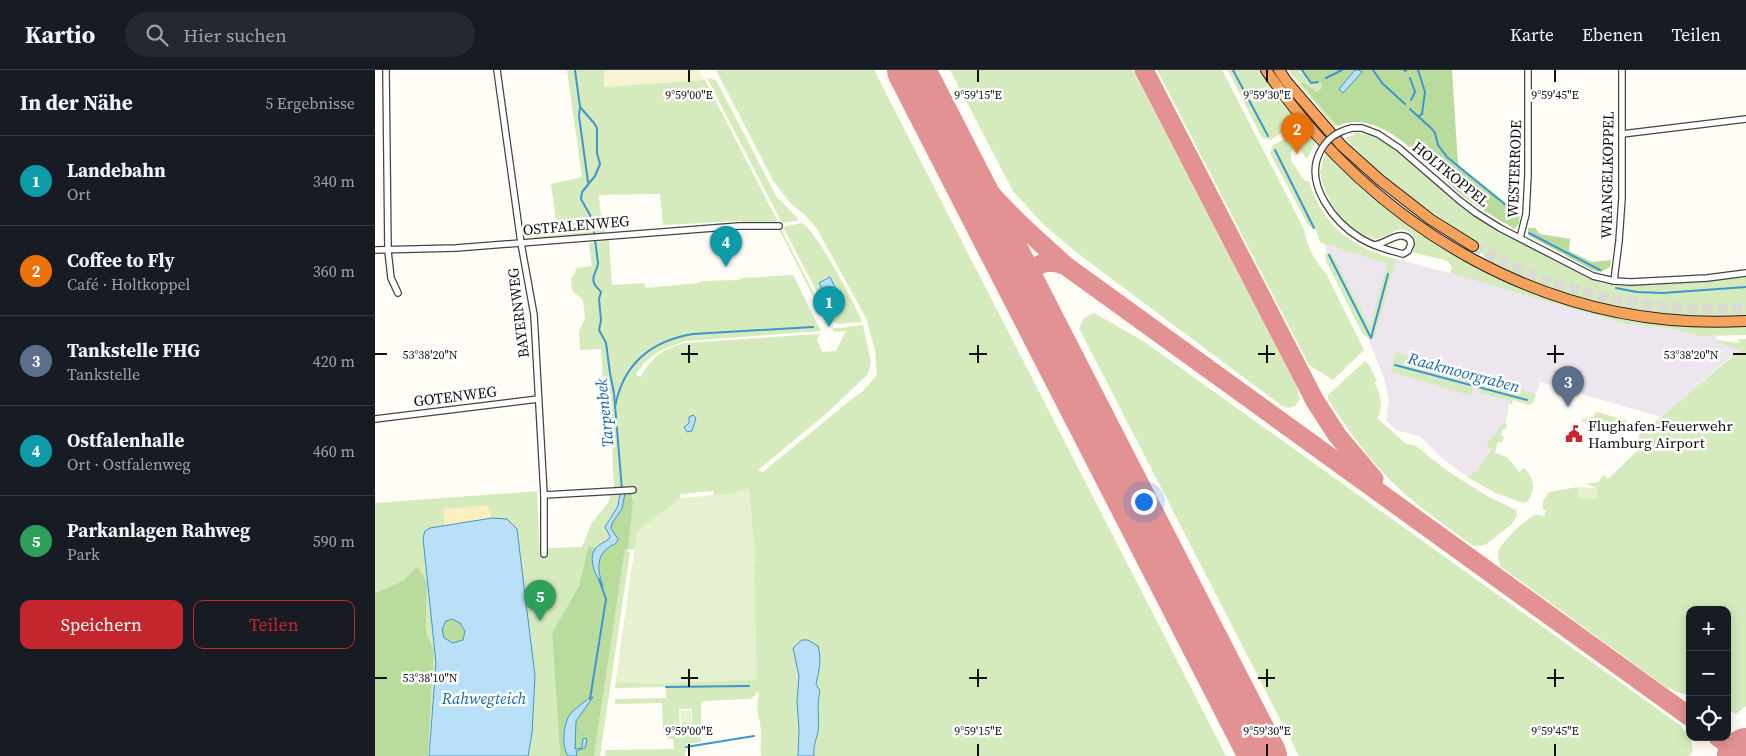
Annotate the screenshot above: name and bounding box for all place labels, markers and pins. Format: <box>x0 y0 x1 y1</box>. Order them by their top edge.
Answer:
pin: 2 <box>1281 113 1313 154</box>
pin: 4 <box>710 226 742 267</box>
pin: 1 <box>813 286 845 327</box>
pin: 3 <box>1552 366 1584 407</box>
place label: Flughafen-Feuerwehr Hamburg Airport <box>1588 415 1734 453</box>
public building icon: Flughafen-Feuerwehr Hamburg Airport <box>1564 424 1584 444</box>
pin: 5 <box>524 580 556 621</box>

